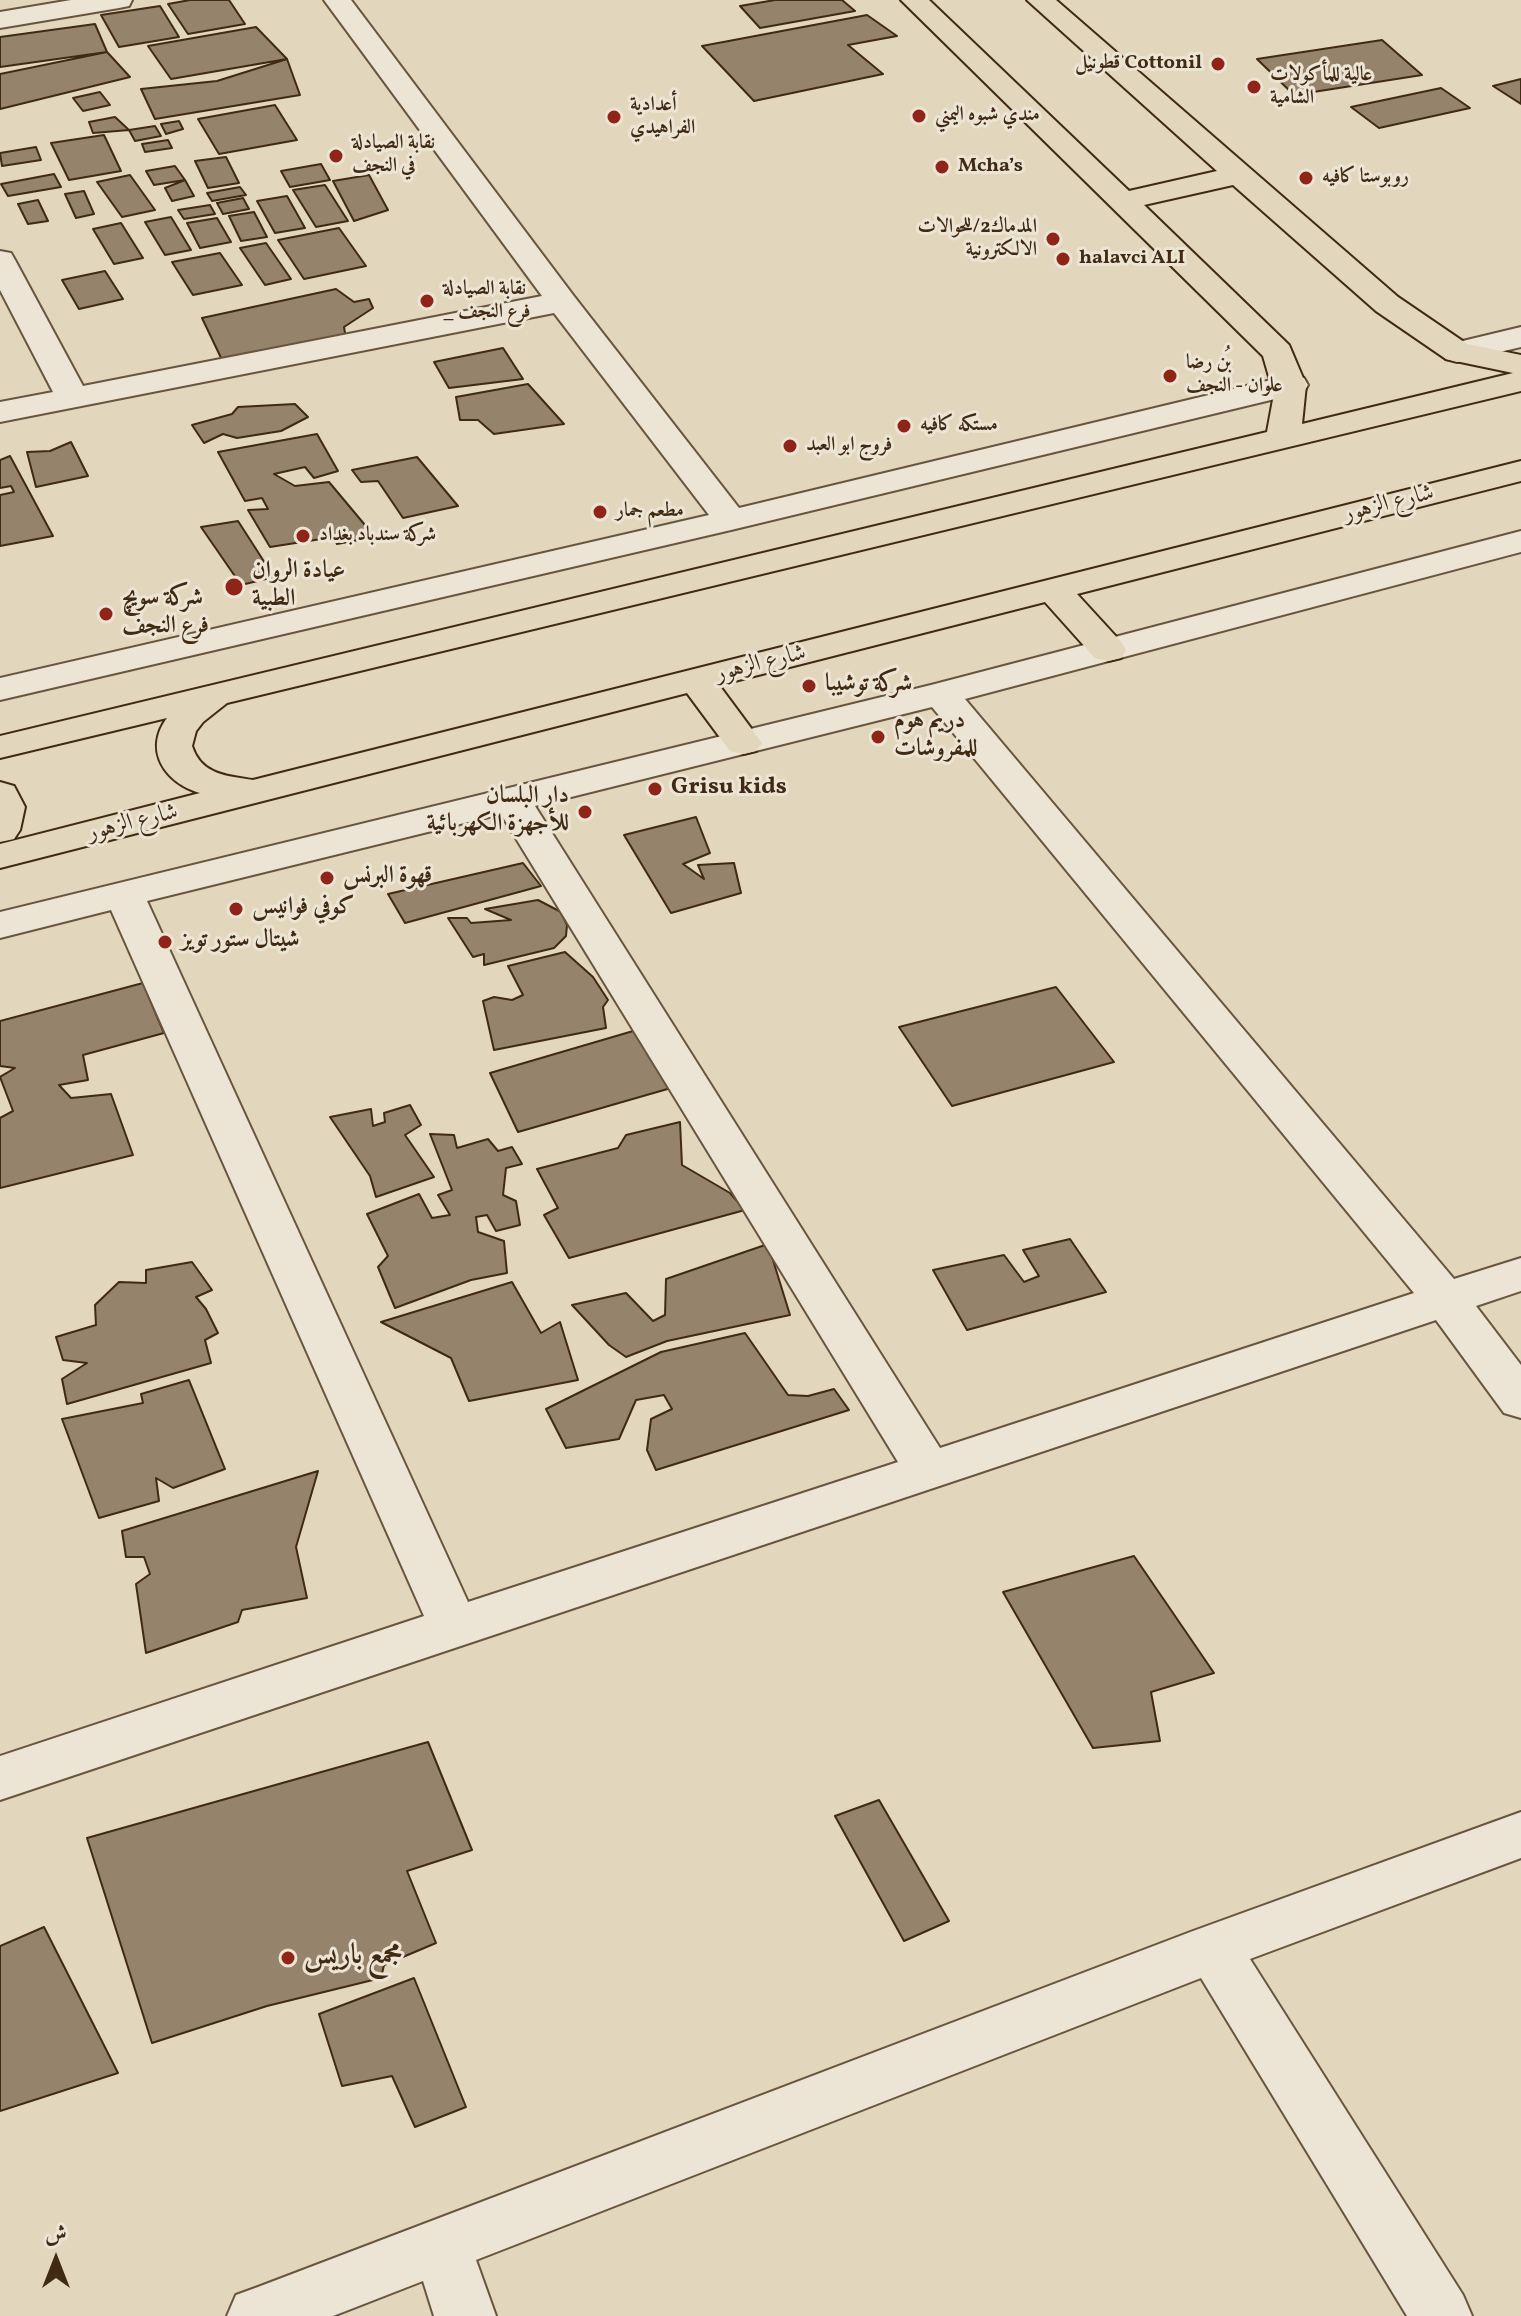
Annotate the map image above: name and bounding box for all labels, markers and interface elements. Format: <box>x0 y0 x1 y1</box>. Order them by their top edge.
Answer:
place label: قطونيل Cottonil <box>1075 52 1202 76</box>
marker: قطونيل Cottonil <box>1209 55 1227 73</box>
place label: عالية للمأكولات الشامية <box>1270 64 1372 111</box>
marker: عالية للمأكولات الشامية <box>1245 78 1263 96</box>
place label: أعدادية الفراهيدي <box>630 94 695 141</box>
place label: مندي شبوه اليمني <box>935 104 1040 128</box>
marker: مندي شبوه اليمني <box>910 107 928 125</box>
marker: أعدادية الفراهيدي <box>605 108 623 126</box>
place label: نقابة الصيادلة في النجف <box>352 132 435 179</box>
marker: نقابة الصيادلة في النجف <box>327 147 345 165</box>
place label: Mcha’s <box>958 155 1023 179</box>
marker: Mcha’s <box>933 158 951 176</box>
place label: روبوستا كافيه <box>1322 166 1409 190</box>
marker: روبوستا كافيه <box>1297 169 1315 187</box>
place label: المدماك2/للحوالات الالكترونية <box>917 216 1037 263</box>
marker: المدماك2/للحوالات الالكترونية <box>1044 230 1062 248</box>
place label: halavci ALI <box>1079 247 1185 271</box>
marker: halavci ALI <box>1054 250 1072 268</box>
place label: نقابة الصيادلة _ فرع النجف <box>443 278 531 325</box>
marker: نقابة الصيادلة _ فرع النجف <box>418 292 436 310</box>
place label: بُن رضا علوان - النجف <box>1186 352 1282 399</box>
marker: بُن رضا علوان - النجف <box>1161 367 1179 385</box>
place label: مستكه كافيه <box>920 414 998 438</box>
marker: مستكه كافيه <box>895 417 913 435</box>
place label: فروج ابو العبد <box>806 434 892 458</box>
marker: فروج ابو العبد <box>781 437 799 455</box>
street label: شارع الزهور <box>1341 480 1437 530</box>
place label: مطعم جمار <box>616 500 684 524</box>
marker: مطعم جمار <box>591 503 609 521</box>
place label: شركة سندباد بغداد <box>319 524 436 548</box>
marker: شركة سندباد بغداد <box>294 527 312 545</box>
place label: عيادة الروان الطبية <box>252 559 345 615</box>
marker: عيادة الروان الطبية <box>223 576 245 598</box>
place label: شركة سويچ فرع النجف <box>122 586 209 642</box>
marker: شركة سويچ فرع النجف <box>97 605 115 623</box>
street label: شارع الزهور <box>713 640 809 690</box>
place label: شركة توشيبا <box>825 672 912 700</box>
marker: شركة توشيبا <box>800 677 818 695</box>
place label: دريم هوم للمفروشات <box>894 709 977 765</box>
marker: دريم هوم للمفروشات <box>869 728 887 746</box>
place label: Grisu kids <box>671 775 787 803</box>
marker: Grisu kids <box>646 780 664 798</box>
place label: دار البلسان للأجهزة الكهربائية <box>427 784 569 840</box>
street label: شارع الزهور <box>85 799 181 849</box>
marker: دار البلسان للأجهزة الكهربائية <box>576 803 594 821</box>
place label: قهوة البرنس <box>343 864 432 892</box>
marker: قهوة البرنس <box>318 869 336 887</box>
place label: كوفي فوانيس <box>252 895 354 923</box>
marker: كوفي فوانيس <box>227 900 245 918</box>
place label: شيتال ستور تويز <box>181 928 300 956</box>
marker: شيتال ستور تويز <box>156 933 174 951</box>
place label: مجمع باريس <box>304 1941 402 1975</box>
marker: مجمع باريس <box>279 1949 297 1967</box>
north arrow <box>16 2220 96 2300</box>
text: ش <box>45 2220 67 2251</box>

